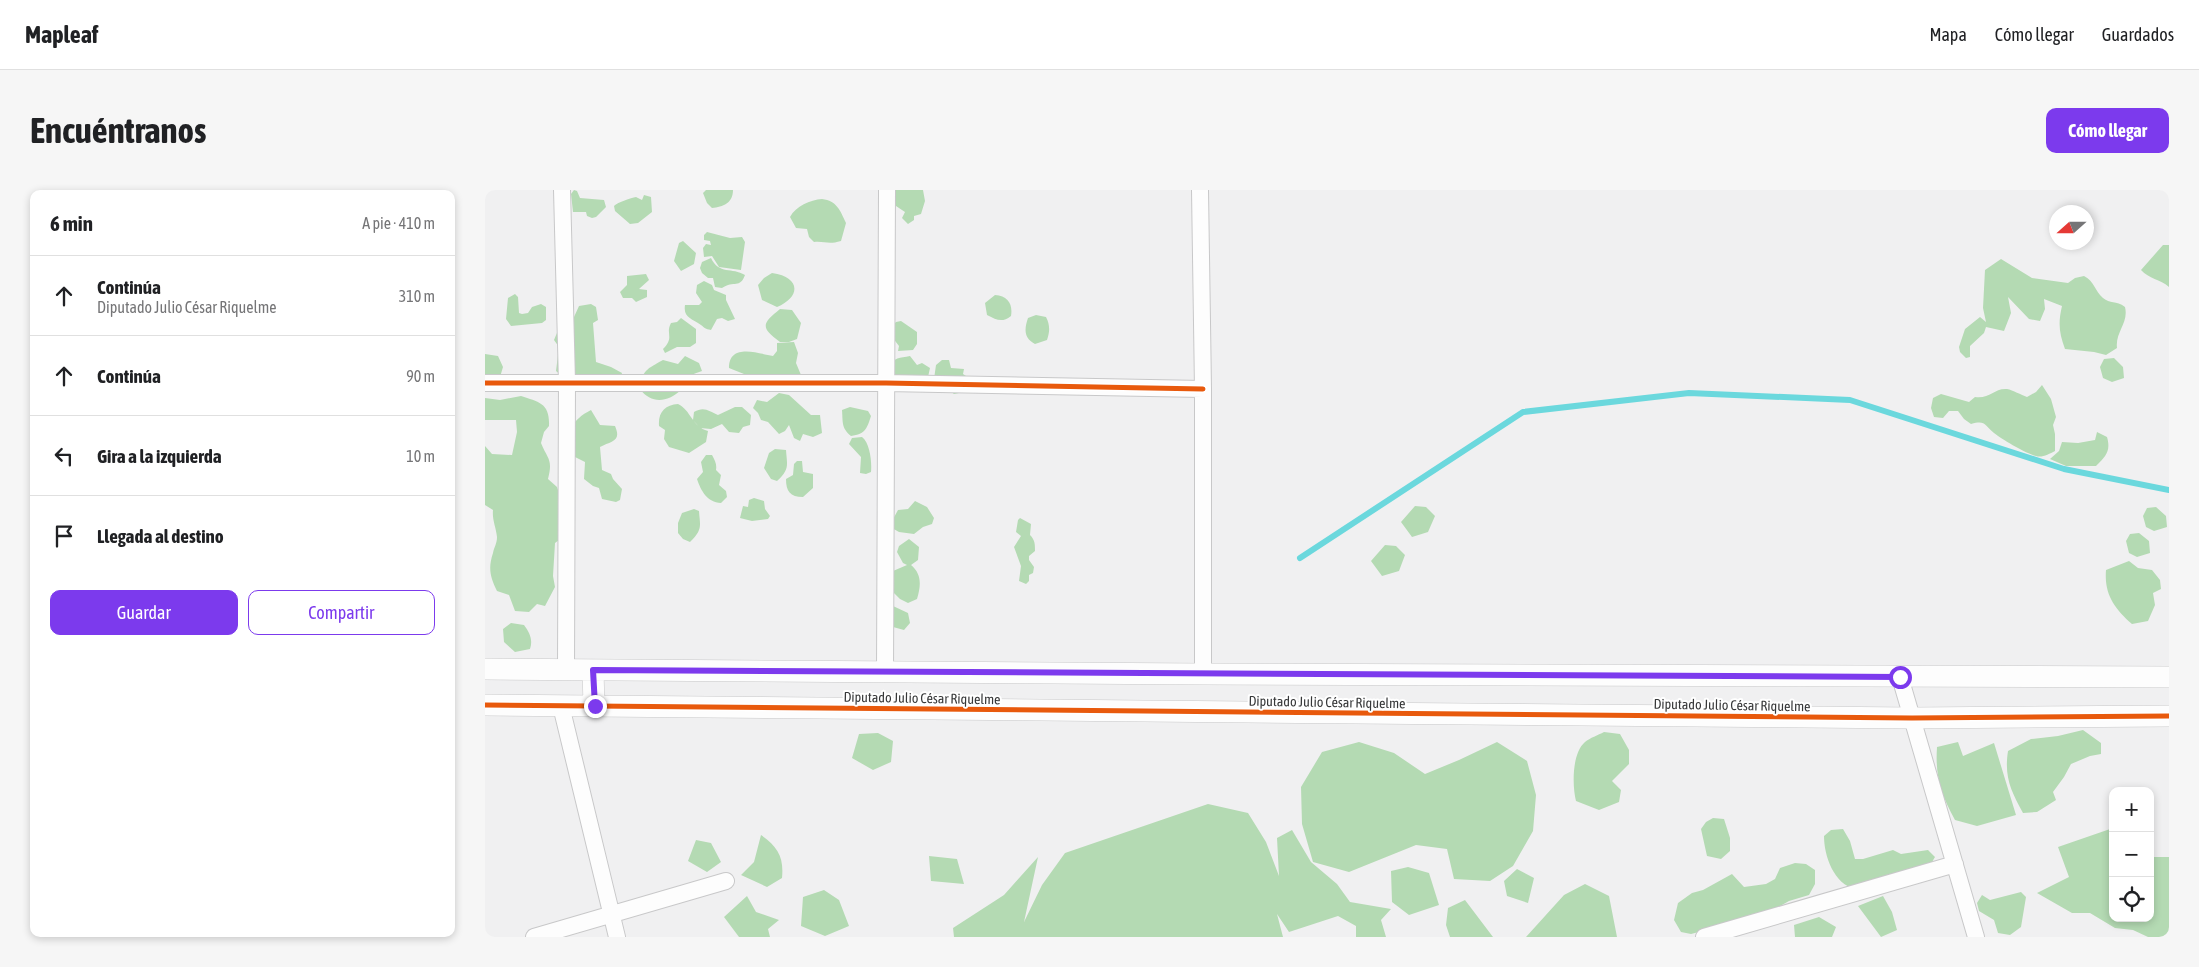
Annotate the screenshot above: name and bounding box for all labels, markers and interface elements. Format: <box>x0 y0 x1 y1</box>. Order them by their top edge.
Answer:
text: Mapleaf <box>25 21 98 48</box>
text: Mapa <box>1929 24 1967 45</box>
text: Cómo llegar <box>1995 24 2074 45</box>
text: Guardados <box>2102 24 2174 45</box>
button: Cómo llegar <box>2046 108 2169 153</box>
text: Encuéntranos <box>30 110 206 150</box>
north arrow <box>2049 205 2094 250</box>
text: 6 min <box>50 211 93 235</box>
text: A pie · 410 m <box>362 214 435 232</box>
text: Continúa <box>97 276 161 298</box>
icon: ahead <box>50 282 78 310</box>
text: 310 m <box>399 287 435 305</box>
text: Diputado Julio César Riquelme <box>97 298 277 316</box>
icon: ahead <box>50 362 78 390</box>
text: Continúa <box>97 365 161 387</box>
text: 90 m <box>406 367 435 385</box>
icon: left <box>50 442 78 470</box>
text: Gira a la izquierda <box>97 445 222 467</box>
text: 10 m <box>406 447 435 465</box>
icon: arrive <box>50 522 78 550</box>
text: Llegada al destino <box>97 525 224 547</box>
button: Guardar <box>50 590 238 635</box>
button: Compartir <box>248 590 435 635</box>
route start <box>1889 666 1912 689</box>
street label: Diputado Julio César Riquelme <box>843 689 1001 707</box>
street label: Diputado Julio César Riquelme <box>1248 693 1406 711</box>
route end <box>584 695 607 718</box>
street label: Diputado Julio César Riquelme <box>1653 696 1811 714</box>
map controls <box>2109 787 2154 922</box>
button: + <box>2109 787 2154 832</box>
button: − <box>2109 832 2154 877</box>
button: locate <box>2109 877 2154 922</box>

